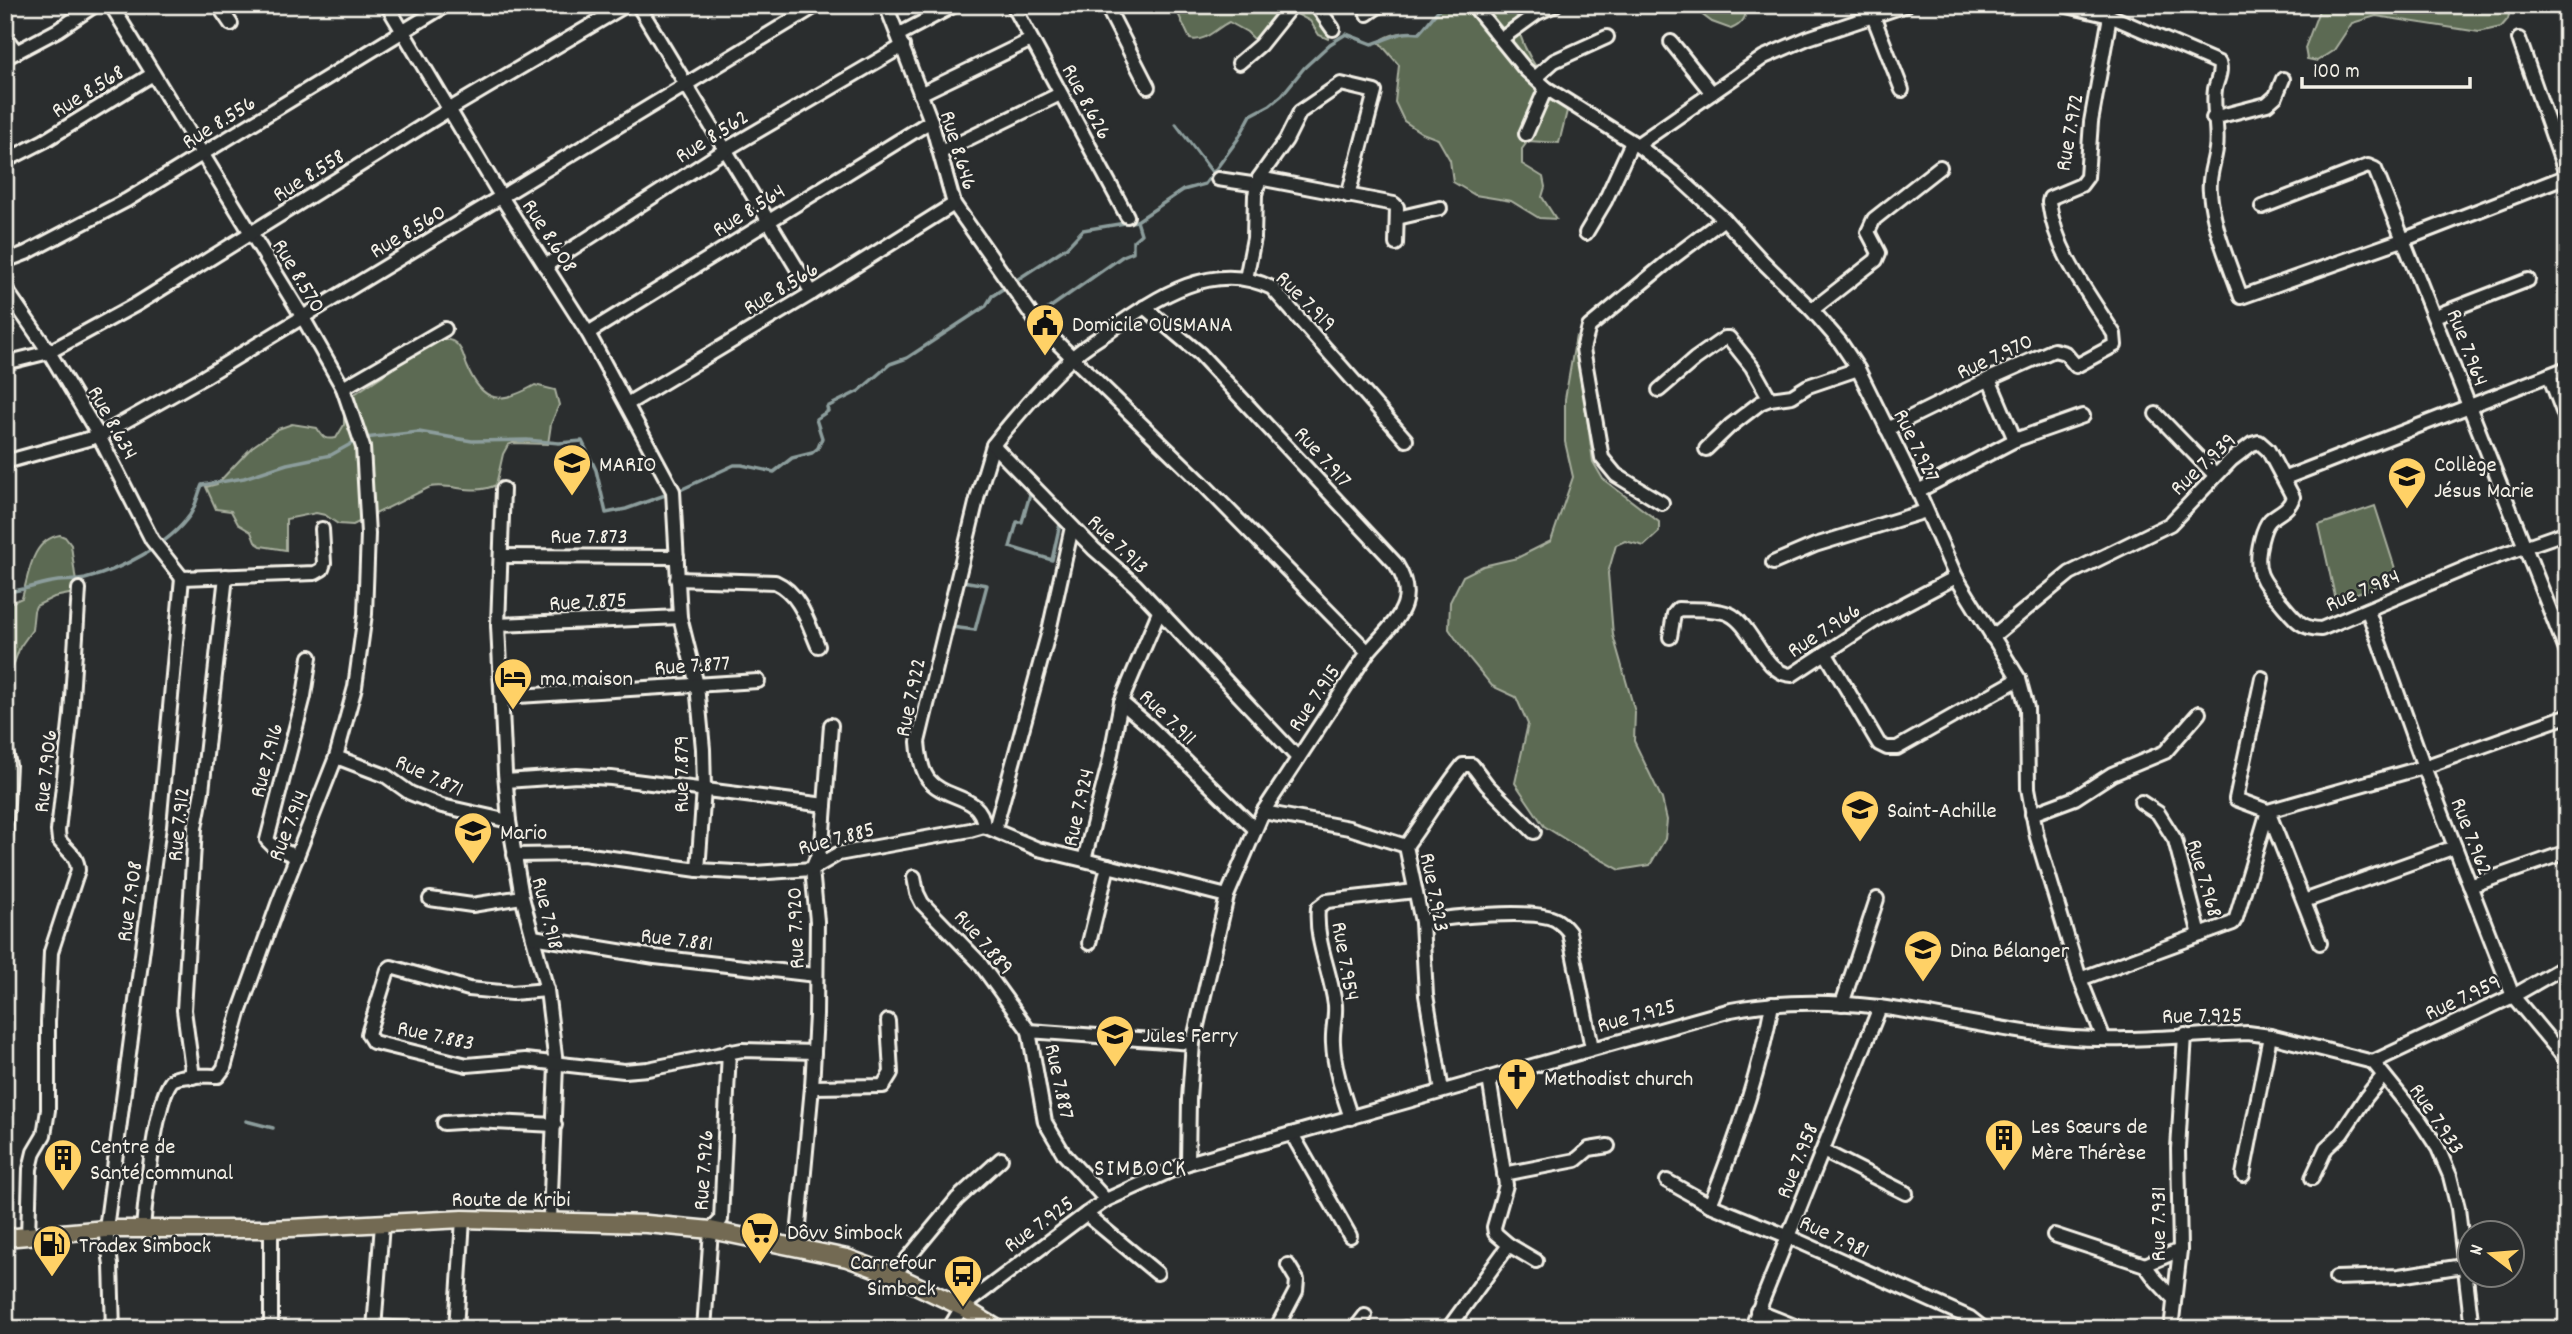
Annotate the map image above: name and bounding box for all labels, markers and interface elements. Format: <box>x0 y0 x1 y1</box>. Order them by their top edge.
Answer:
scale bar <box>2302 46 2470 90</box>
street label: Rue 8.568 <box>46 58 132 128</box>
text: 100 m <box>2313 58 2360 88</box>
street label: Rue 8.626 <box>1051 59 1119 147</box>
street label: Rue 8.556 <box>176 88 263 160</box>
street label: Rue 7.972 <box>2048 91 2095 174</box>
street label: Rue 8.562 <box>670 102 756 174</box>
street label: Rue 8.646 <box>929 107 984 195</box>
street label: Rue 8.558 <box>267 142 353 212</box>
street label: Rue 8.564 <box>707 177 793 247</box>
street label: Rue 8.608 <box>512 193 584 281</box>
street label: Rue 8.560 <box>364 197 453 269</box>
street label: Rue 8.570 <box>262 233 332 320</box>
street label: Rue 8.566 <box>738 255 826 325</box>
street label: Rue 7.919 <box>1266 264 1343 341</box>
public building icon: Domicile OUSMANA <box>1024 302 1066 357</box>
street label: Rue 7.964 <box>2436 305 2496 392</box>
place label: Domicile OUSMANA <box>1072 310 1233 343</box>
street label: Rue 7.970 <box>1952 326 2039 390</box>
street label: Rue 8.634 <box>77 380 145 467</box>
street label: Rue 7.927 <box>1883 404 1947 489</box>
street label: Rue 7.917 <box>1285 420 1358 497</box>
street label: Rue 7.939 <box>2164 426 2245 505</box>
school or university icon: MARIO <box>551 442 593 497</box>
place label: MARIO <box>599 450 657 483</box>
place label: Collège Jésus Marie <box>2434 450 2534 509</box>
school or university icon: Collège Jésus Marie <box>2386 455 2428 510</box>
street label: Rue 7.913 <box>1078 508 1155 583</box>
street label: Rue 7.873 <box>550 522 628 555</box>
street label: Rue 7.984 <box>2321 562 2406 623</box>
street label: Rue 7.875 <box>548 585 628 622</box>
street label: Rue 7.966 <box>1781 596 1868 668</box>
street label: Rue 7.877 <box>653 648 731 687</box>
street label: Rue 7.922 <box>888 655 937 740</box>
hotel icon: ma maison <box>492 656 534 711</box>
street label: Rue 7.915 <box>1281 658 1351 739</box>
place label: ma maison <box>540 664 633 697</box>
street label: Rue 7.911 <box>1130 682 1203 755</box>
street label: Rue 7.916 <box>243 720 294 802</box>
street label: Rue 7.906 <box>27 728 68 815</box>
street label: Rue 7.879 <box>667 735 700 813</box>
street label: Rue 7.871 <box>389 747 468 807</box>
street label: Rue 7.924 <box>1055 765 1105 850</box>
street label: Rue 7.912 <box>160 785 201 863</box>
street label: Rue 7.914 <box>261 786 319 867</box>
school or university icon: Saint-Achille <box>1839 788 1881 843</box>
street label: Rue 7.962 <box>2440 794 2500 881</box>
place label: Saint-Achille <box>1887 796 1997 829</box>
school or university icon: Mario <box>452 810 494 865</box>
street label: Rue 7.885 <box>795 814 879 866</box>
place label: Mario <box>500 818 547 851</box>
street label: Rue 7.968 <box>2176 836 2230 922</box>
street label: Rue 7.923 <box>1409 850 1456 935</box>
street label: Rue 7.908 <box>109 859 153 944</box>
street label: Rue 7.918 <box>521 874 571 954</box>
street label: Rue 7.920 <box>780 886 815 970</box>
street label: Rue 7.889 <box>944 903 1020 984</box>
street label: Rue 7.954 <box>1320 919 1367 1004</box>
street label: Rue 7.881 <box>639 921 715 962</box>
school or university icon: Dina Bélanger <box>1902 928 1944 983</box>
place label: Dina Bélanger <box>1950 936 2070 969</box>
street label: Rue 7.959 <box>2420 967 2507 1031</box>
street label: Rue 7.925 <box>1594 991 1680 1044</box>
street label: Rue 7.925 <box>2162 1000 2243 1035</box>
street label: Rue 7.883 <box>394 1013 477 1062</box>
school or university icon: Jules Ferry <box>1094 1013 1136 1068</box>
place label: Jules Ferry <box>1142 1021 1238 1054</box>
street label: Rue 7.887 <box>1033 1041 1082 1123</box>
church icon: Methodist church <box>1496 1056 1538 1111</box>
place label: Methodist church <box>1544 1064 1693 1097</box>
street label: Rue 7.933 <box>2399 1078 2471 1162</box>
place label: Les Sœurs de Mère Thérèse <box>2031 1112 2148 1171</box>
building icon: Les Sœurs de Mère Thérèse <box>1983 1117 2025 1172</box>
street label: Rue 7.958 <box>1769 1118 1829 1204</box>
street label: Rue 7.926 <box>686 1129 725 1212</box>
place label: Centre de Santé communal <box>90 1132 234 1191</box>
building icon: Centre de Santé communal <box>42 1137 84 1192</box>
district label: SIMBOCK <box>1094 1153 1188 1187</box>
street label: Route de Kribi <box>452 1185 570 1218</box>
street label: Rue 7.931 <box>2144 1187 2177 1261</box>
street label: Rue 7.925 <box>998 1189 1082 1263</box>
street label: Rue 7.981 <box>1793 1208 1874 1269</box>
supermarket icon: Dôvv Simbock <box>739 1210 781 1265</box>
place label: Dôvv Simbock <box>787 1218 903 1251</box>
north arrow <box>2456 1218 2526 1288</box>
fuel station icon: Tradex Simbock <box>31 1223 73 1278</box>
place label: Tradex Simbock <box>79 1231 211 1264</box>
text: N <box>2464 1242 2492 1259</box>
place label: Carrefour Simbock <box>850 1248 936 1307</box>
bus stop icon: Carrefour Simbock <box>942 1253 984 1308</box>

